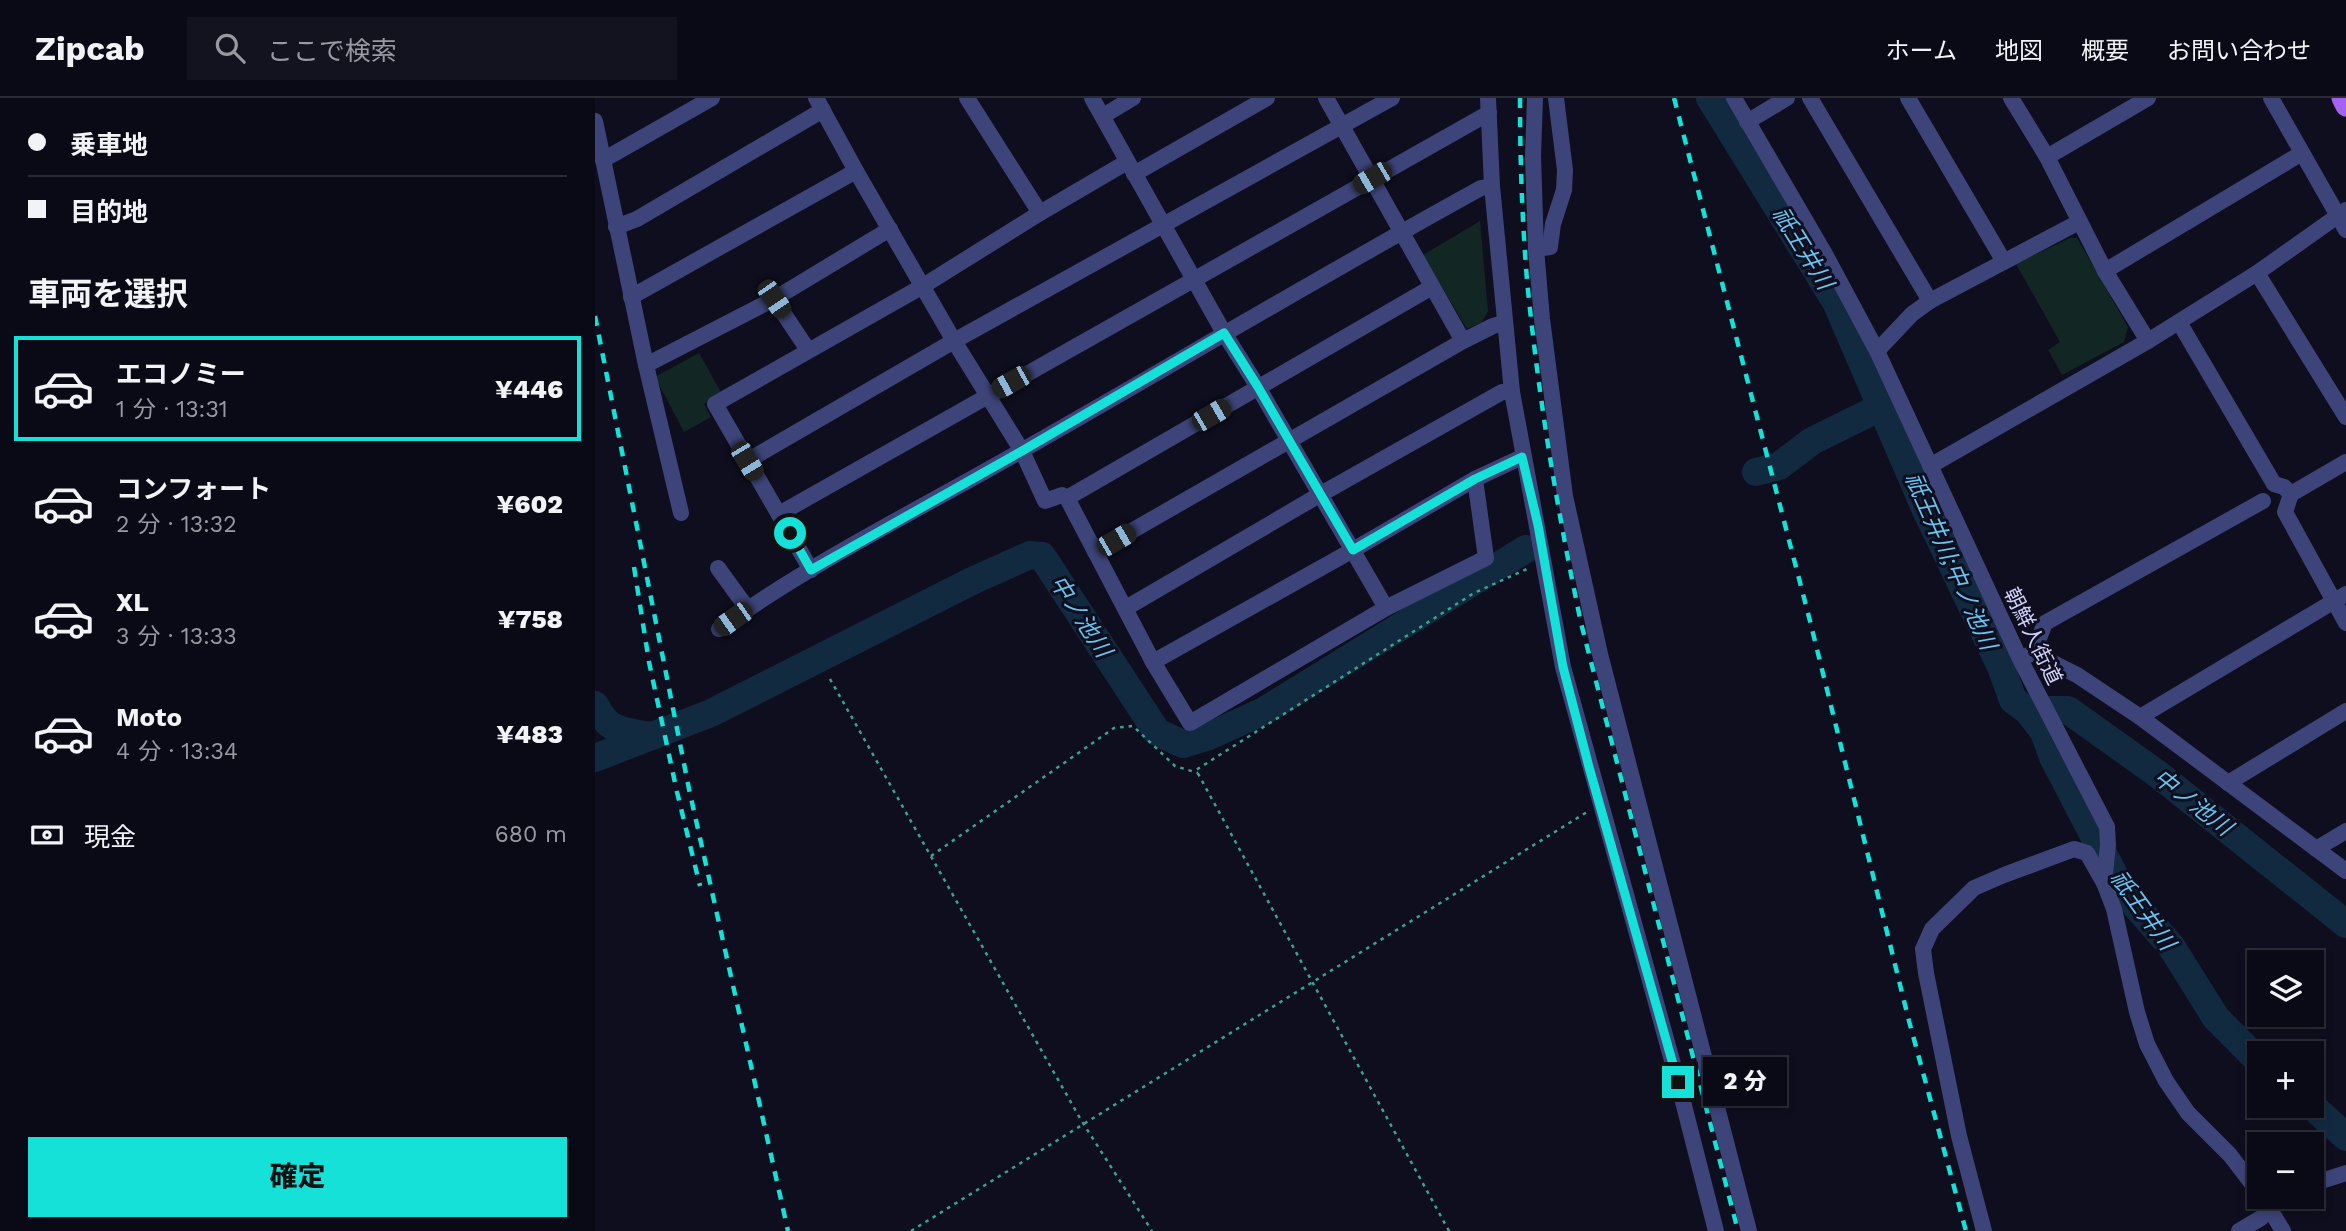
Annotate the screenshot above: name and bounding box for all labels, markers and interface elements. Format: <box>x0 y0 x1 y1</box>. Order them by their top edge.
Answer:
search box <box>187 17 677 80</box>
text: Zipcab <box>35 29 145 68</box>
icon: search <box>211 29 249 67</box>
text: ここで検索 <box>267 36 397 66</box>
text: ホーム <box>1886 37 1957 65</box>
text: 地図 <box>1995 37 2043 65</box>
text: 概要 <box>2081 37 2129 65</box>
text: お問い合わせ <box>2167 37 2311 65</box>
text: 乗車地 <box>70 130 148 160</box>
car <box>1349 158 1396 198</box>
text: 目的地 <box>70 197 148 227</box>
water label: 祇王井川 <box>1767 202 1840 297</box>
text: 車両を選択 <box>28 275 188 313</box>
car <box>754 276 795 322</box>
icon: car <box>32 357 95 420</box>
text: エコノミー <box>116 359 246 389</box>
car <box>988 363 1035 401</box>
text: ¥446 <box>495 374 563 404</box>
car <box>1188 395 1235 435</box>
text: 1 分 · 13:31 <box>116 396 228 423</box>
car <box>728 438 767 484</box>
water label: 祇王井川;中ノ池川 <box>1899 469 2003 657</box>
icon: car <box>32 472 95 535</box>
text: コンフォート <box>116 474 271 504</box>
text: ¥602 <box>497 489 563 519</box>
text: 2 分 · 13:32 <box>116 511 237 538</box>
route start <box>774 517 806 549</box>
car <box>1093 520 1140 560</box>
water label: 中ノ池川 <box>1044 570 1119 665</box>
street label: 朝鮮人街道 <box>1999 583 2068 688</box>
icon: car <box>32 587 95 650</box>
text: XL <box>116 587 149 617</box>
car <box>710 598 757 640</box>
text: ¥758 <box>498 604 563 634</box>
text: 3 分 · 13:33 <box>116 623 237 650</box>
icon: car <box>32 702 95 765</box>
text: Moto <box>116 702 182 732</box>
text: ¥483 <box>496 719 563 749</box>
text: 4 分 · 13:34 <box>116 738 238 765</box>
water label: 中ノ池川 <box>2148 763 2240 843</box>
icon: cash <box>28 816 66 854</box>
text: 680 m <box>495 821 567 848</box>
text: 現金 <box>84 822 136 852</box>
water label: 祇王井川 <box>2105 865 2182 958</box>
map controls <box>2247 950 2324 1209</box>
button: layers <box>2247 950 2324 1027</box>
button: + <box>2247 1041 2324 1118</box>
callout: 2 分 <box>1703 1058 1787 1107</box>
route end <box>1662 1066 1694 1098</box>
text: 2 分 <box>1724 1068 1766 1095</box>
button: − <box>2247 1132 2324 1209</box>
button: 確定 <box>28 1137 567 1217</box>

